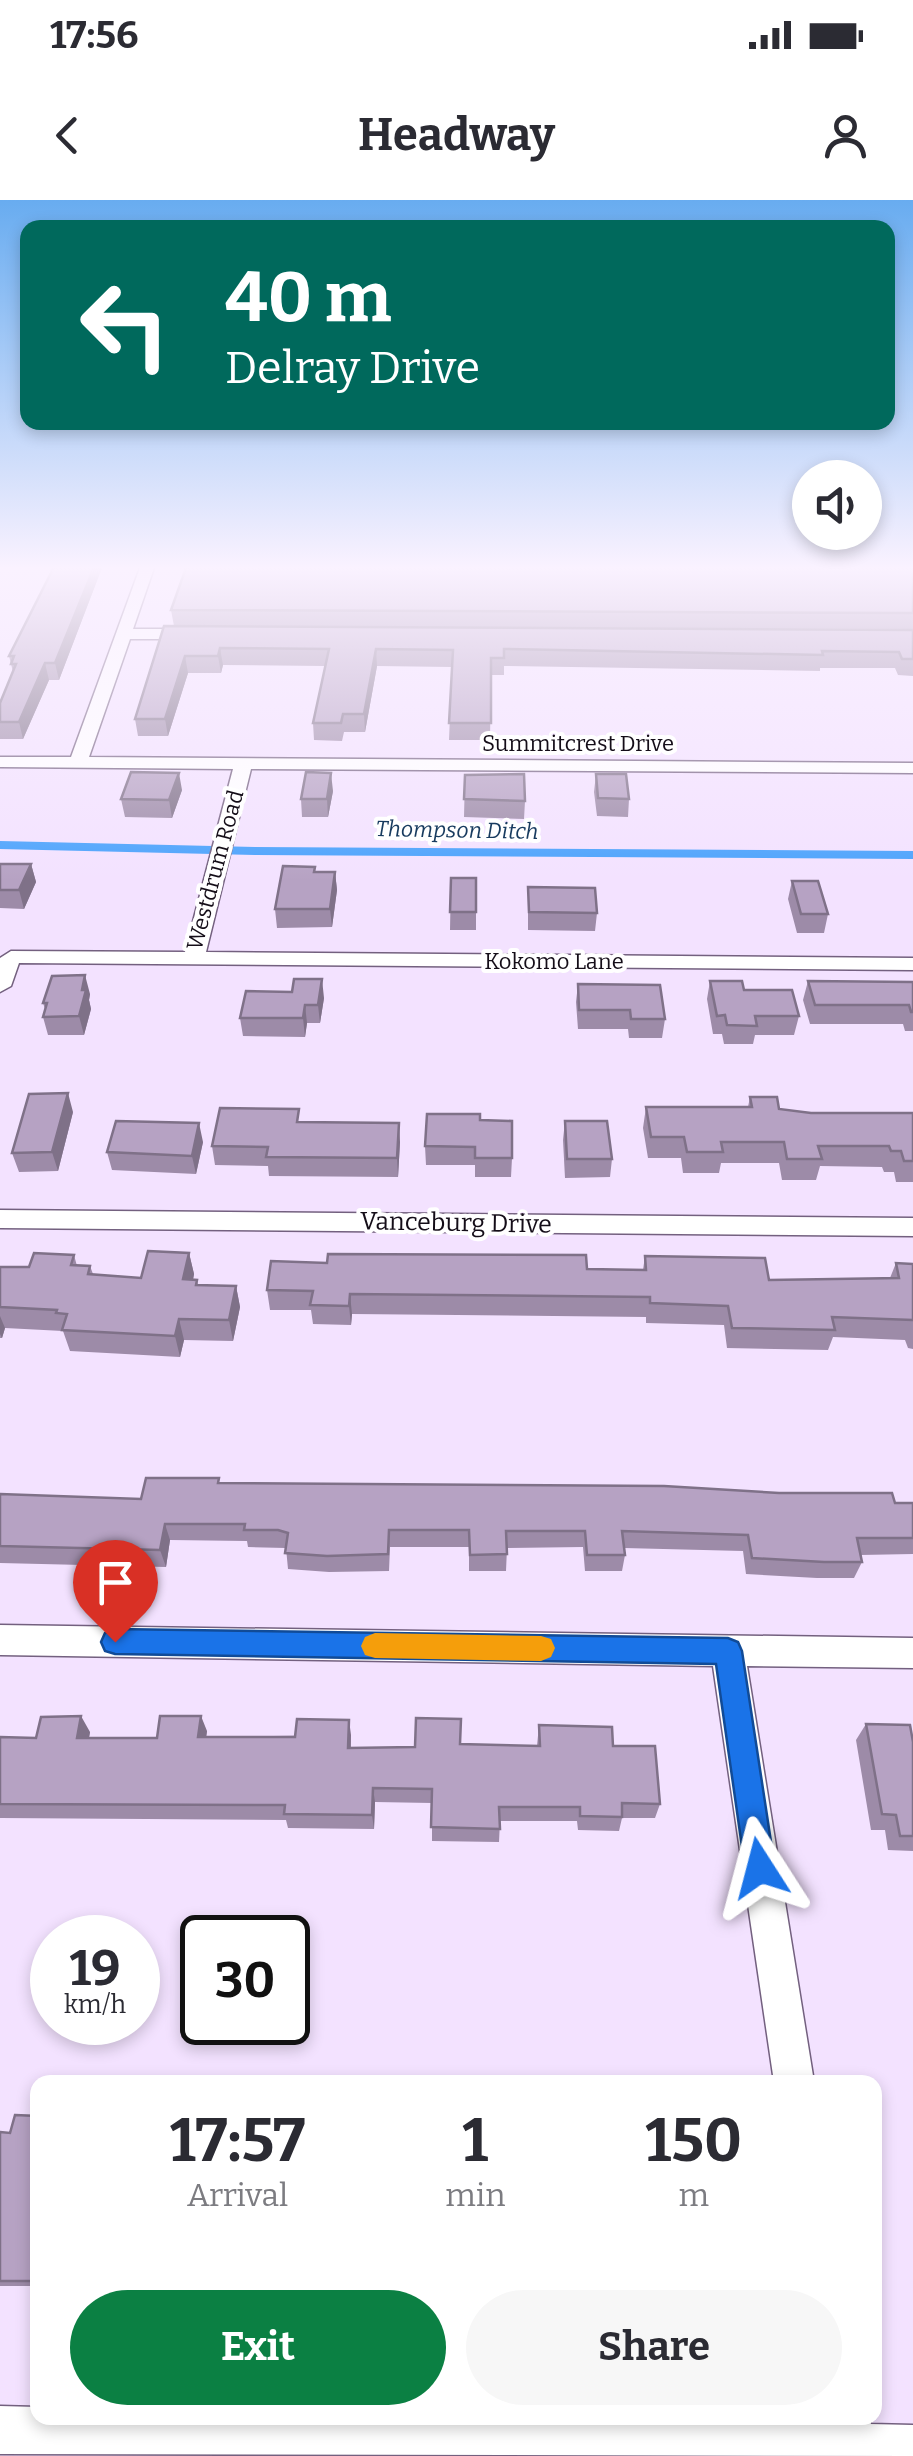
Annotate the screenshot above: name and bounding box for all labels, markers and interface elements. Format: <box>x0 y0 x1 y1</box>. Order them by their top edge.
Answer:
text: 17:56 <box>50 12 139 58</box>
icon: back <box>40 108 95 163</box>
text: Headway <box>358 108 555 162</box>
icon: person <box>818 108 873 163</box>
text: 40 m <box>225 256 391 340</box>
icon: left <box>60 260 190 390</box>
text: Delray Drive <box>225 341 480 395</box>
map controls <box>792 460 882 550</box>
button: sound <box>792 460 882 550</box>
street label: Summitcrest Drive <box>482 730 674 757</box>
street label: Westdrum Road <box>181 787 249 953</box>
water label: Thompson Ditch <box>375 815 539 845</box>
street label: Kokomo Lane <box>484 948 624 975</box>
street label: Vanceburg Drive <box>360 1206 552 1240</box>
pin <box>73 1540 158 1643</box>
icon: arrive <box>88 1555 143 1610</box>
position arrow <box>708 1816 812 1920</box>
speed limit sign: 30 <box>180 1915 310 2045</box>
text: 19 <box>69 1938 121 1998</box>
text: km/h <box>64 1990 126 2020</box>
text: 17:57 <box>170 2105 305 2177</box>
text: 1 <box>462 2105 488 2177</box>
text: 150 <box>645 2105 742 2177</box>
text: Arrival <box>187 2176 288 2214</box>
text: min <box>445 2176 505 2214</box>
text: m <box>678 2176 709 2214</box>
button: Exit <box>70 2290 446 2405</box>
button: Share <box>466 2290 842 2405</box>

